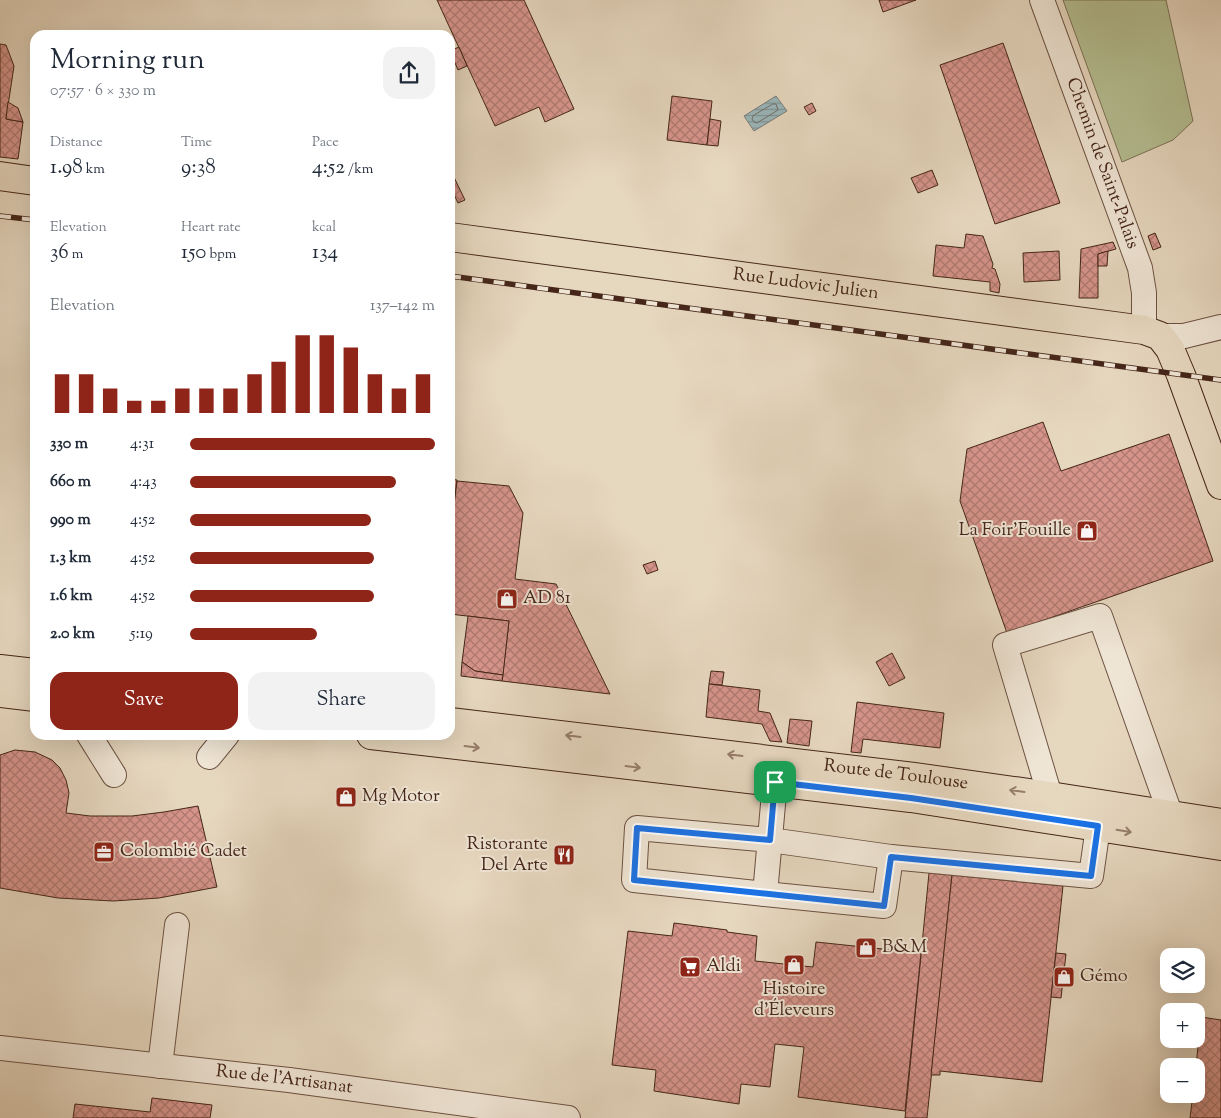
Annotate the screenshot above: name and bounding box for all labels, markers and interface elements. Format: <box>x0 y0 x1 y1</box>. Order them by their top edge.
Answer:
text: Morning run <box>50 41 205 81</box>
button: share <box>383 47 435 99</box>
street label: Chemin de Saint-Palais <box>1059 74 1145 253</box>
text: 07:57 · 6 × 330 m <box>50 80 156 103</box>
text: Distance <box>50 133 103 153</box>
text: Time <box>181 133 212 153</box>
text: Pace <box>312 133 339 153</box>
text: 1.98 <box>50 153 83 183</box>
text: 9:38 <box>181 153 216 183</box>
text: 4:52 <box>312 153 345 183</box>
text: km <box>83 160 105 180</box>
text: /km <box>345 160 373 180</box>
text: Elevation <box>50 218 107 238</box>
text: Heart rate <box>181 218 241 238</box>
text: kcal <box>312 218 336 238</box>
text: 36 <box>50 238 69 268</box>
text: 150 <box>181 238 206 268</box>
text: 134 <box>312 238 338 268</box>
text: m <box>69 245 83 265</box>
text: bpm <box>206 245 236 265</box>
street label: Rue Ludovic Julien <box>731 262 881 307</box>
text: Elevation <box>50 295 115 318</box>
text: 137–142 m <box>370 295 435 318</box>
text: 330 m <box>50 433 88 456</box>
text: 4:31 <box>130 433 154 456</box>
text: 660 m <box>50 471 91 494</box>
text: 4:43 <box>130 471 157 494</box>
text: 990 m <box>50 509 91 532</box>
text: 4:52 <box>130 509 155 532</box>
place label: La Foir'Fouille <box>959 518 1071 544</box>
shop icon: La Foir'Fouille <box>1075 519 1099 543</box>
text: 1.3 km <box>50 547 91 570</box>
text: 4:52 <box>130 547 155 570</box>
text: 1.6 km <box>50 585 92 608</box>
text: 4:52 <box>130 585 155 608</box>
place label: AD 81 <box>523 586 571 612</box>
shop icon: AD 81 <box>495 587 519 611</box>
text: 2.0 km <box>50 623 95 646</box>
text: 5:19 <box>130 623 153 646</box>
button: Save <box>50 672 238 730</box>
button: Share <box>248 672 435 730</box>
one-way arrow <box>565 731 581 741</box>
one-way arrow <box>464 742 480 752</box>
one-way arrow <box>727 750 743 760</box>
street label: Route de Toulouse <box>822 753 970 797</box>
pin <box>754 761 796 803</box>
one-way arrow <box>625 762 641 772</box>
icon: arrive <box>761 768 789 796</box>
place label: Mg Motor <box>362 784 440 810</box>
shop icon: Mg Motor <box>334 785 358 809</box>
one-way arrow <box>1010 786 1026 796</box>
one-way arrow <box>1116 826 1132 836</box>
place label: Ristorante Del Arte <box>467 832 548 879</box>
place label: Colombié Cadet <box>120 839 247 865</box>
office icon: Colombié Cadet <box>92 840 116 864</box>
restaurant icon: Ristorante Del Arte <box>552 843 576 867</box>
place label: B&M <box>882 935 927 961</box>
shop icon: B&M <box>854 936 878 960</box>
map controls <box>1160 948 1205 1103</box>
button: layers <box>1160 948 1205 993</box>
shop icon: Histoire d'Éleveurs <box>782 953 806 977</box>
place label: Aldi <box>706 954 741 980</box>
supermarket icon: Aldi <box>678 955 702 979</box>
place label: Gémo <box>1080 964 1128 990</box>
shop icon: Gémo <box>1052 965 1076 989</box>
place label: Histoire d'Éleveurs <box>754 977 834 1024</box>
button: + <box>1160 1003 1205 1048</box>
button: − <box>1160 1058 1205 1103</box>
street label: Rue de l'Artisanat <box>215 1059 354 1102</box>

